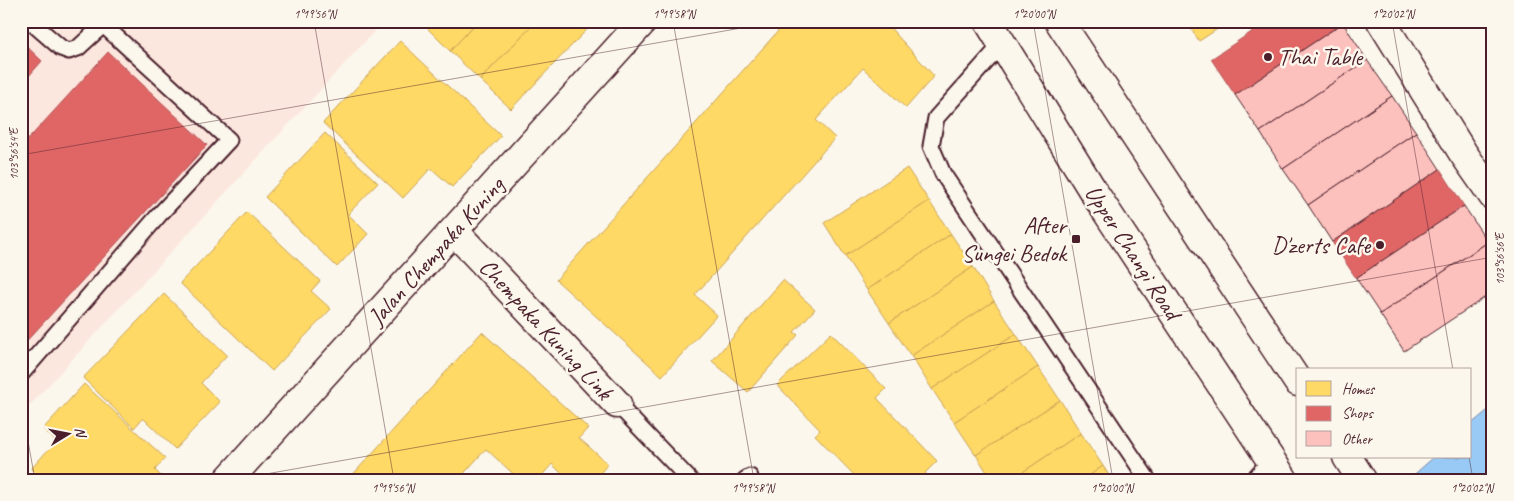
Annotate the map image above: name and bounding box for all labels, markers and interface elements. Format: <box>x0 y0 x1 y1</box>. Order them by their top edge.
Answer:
text: 1°19'56"N <box>294 6 338 22</box>
text: 1°19'58"N <box>653 6 697 22</box>
text: 1°20'00"N <box>1013 6 1057 22</box>
text: 1°20'02"N <box>1372 6 1416 22</box>
place label: Thai Table <box>1278 42 1364 72</box>
marker: Thai Table <box>1262 51 1274 63</box>
text: 103°56'54"E <box>6 126 22 180</box>
street label: Jalan Chempaka Kuning <box>361 170 511 332</box>
street label: Upper Changi Road <box>1078 179 1189 328</box>
place label: After Sungei Bedok <box>962 210 1068 268</box>
place label: D'zerts Cafe <box>1272 230 1372 260</box>
text: 103°56'56"E <box>1492 231 1508 285</box>
marker: After Sungei Bedok <box>1070 233 1082 245</box>
marker: D'zerts Cafe <box>1374 239 1386 251</box>
street label: Chempaka Kuning Link <box>473 252 621 407</box>
legend <box>1296 368 1472 458</box>
text: Homes <box>1342 380 1376 399</box>
text: Shops <box>1342 404 1375 423</box>
north arrow <box>42 408 92 458</box>
text: N <box>71 426 90 440</box>
text: Other <box>1342 430 1373 449</box>
text: 1°19'56"N <box>372 480 416 496</box>
text: 1°19'58"N <box>732 480 776 496</box>
text: 1°20'00"N <box>1091 480 1135 496</box>
text: 1°20'02"N <box>1451 480 1495 496</box>

